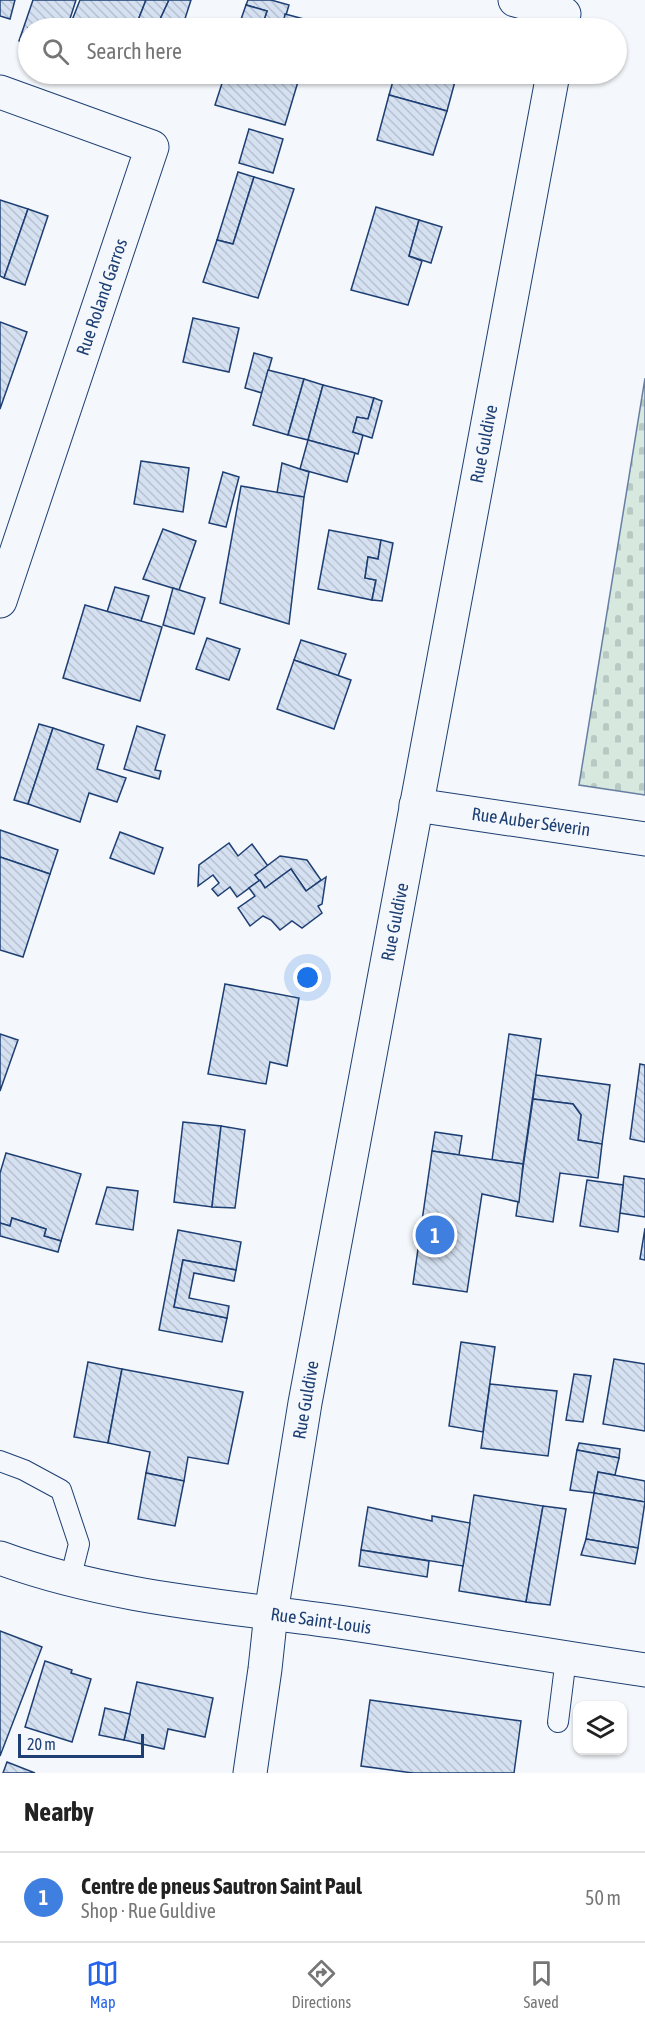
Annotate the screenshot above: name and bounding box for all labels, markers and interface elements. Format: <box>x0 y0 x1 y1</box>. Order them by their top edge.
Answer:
search box <box>18 18 627 84</box>
icon: search <box>39 35 72 68</box>
text: Search here <box>87 38 182 64</box>
street label: Rue Roland Garros <box>72 236 131 358</box>
street label: Rue Guldive <box>466 403 501 485</box>
street label: Rue Auber Séverin <box>470 803 592 840</box>
street label: Rue Guldive <box>377 881 412 963</box>
your location <box>293 963 322 992</box>
pin: 1 <box>416 1212 454 1258</box>
street label: Rue Guldive <box>288 1359 323 1441</box>
street label: Rue Saint-Louis <box>269 1603 373 1638</box>
map controls <box>573 1701 627 1755</box>
button: layers <box>573 1701 627 1755</box>
scale bar <box>18 1731 144 1758</box>
text: 20 m <box>27 1735 56 1753</box>
text: Nearby <box>24 1797 94 1827</box>
text: Centre de pneus Sautron Saint Paul <box>81 1873 362 1899</box>
text: 1 <box>39 1886 48 1909</box>
text: 50 m <box>585 1886 621 1909</box>
text: Shop · Rue Guldive <box>81 1899 216 1922</box>
tab: Map <box>86 1957 119 2011</box>
tab: Directions <box>291 1957 351 2011</box>
tab: Saved <box>523 1957 559 2011</box>

